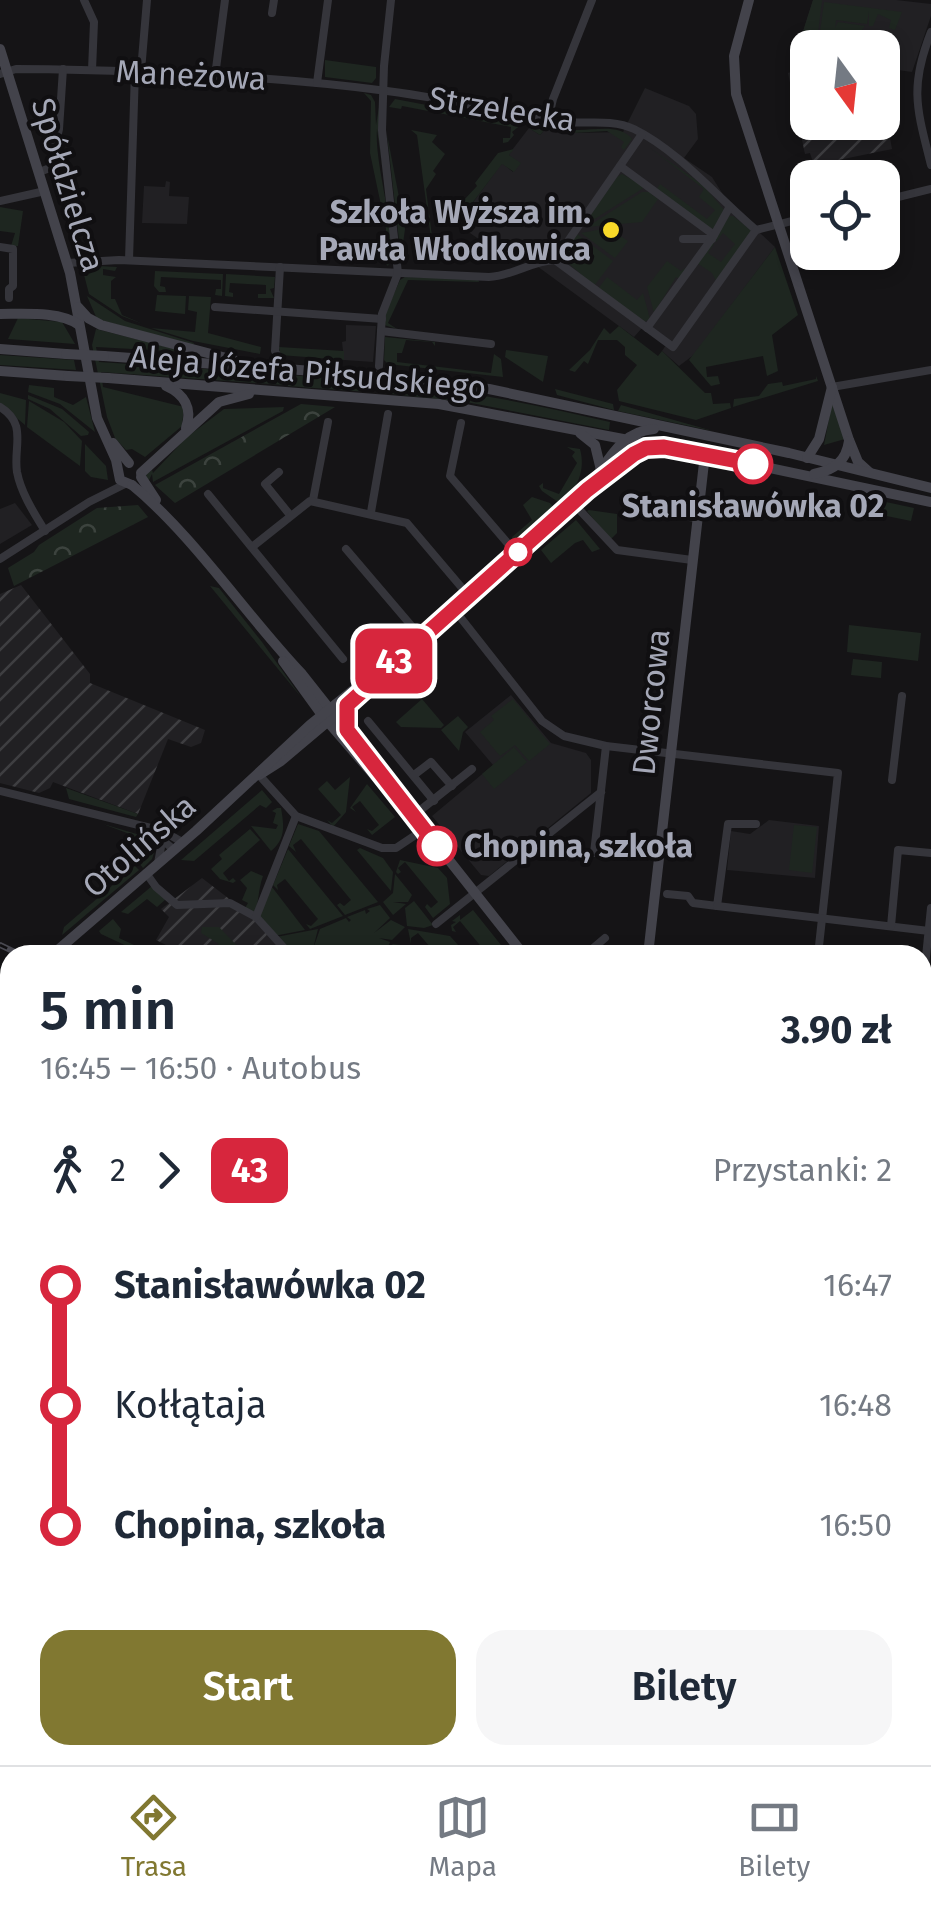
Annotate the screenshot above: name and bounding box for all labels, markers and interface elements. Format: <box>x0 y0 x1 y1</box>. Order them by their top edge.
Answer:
north arrow <box>790 30 900 140</box>
map controls <box>790 30 900 270</box>
street label: Maneżowa <box>115 52 267 98</box>
street label: Strzelecka <box>426 79 578 139</box>
street label: Spółdzielcza <box>24 93 112 277</box>
button: locate <box>790 160 900 270</box>
place label: Szkoła Wyższa im. Pawła Włodkowica <box>319 193 591 268</box>
marker: Szkoła Wyższa im. Pawła Włodkowica <box>600 219 622 241</box>
street label: Aleja Józefa Piłsudskiego <box>128 337 488 407</box>
marker: Stanisławówka 02 <box>734 445 772 483</box>
place label: Stanisławówka 02 <box>622 487 884 525</box>
unlabelled marker <box>505 539 531 565</box>
street label: Dworcowa <box>624 627 678 777</box>
line badge: 43 <box>349 628 439 694</box>
text: 43 <box>375 640 413 682</box>
street label: Otolińska <box>75 787 203 905</box>
marker: Chopina, szkoła <box>418 827 456 865</box>
place label: Chopina, szkoła <box>464 827 693 865</box>
text: 5 min <box>40 978 176 1044</box>
text: 3.90 zł <box>781 1007 892 1053</box>
text: 16:45 – 16:50 · Autobus <box>40 1049 361 1087</box>
icon: walk <box>40 1143 95 1198</box>
icon: forward <box>141 1143 196 1198</box>
text: 43 <box>231 1149 268 1191</box>
text: 2 <box>110 1151 126 1189</box>
text: Przystanki: 2 <box>713 1151 892 1189</box>
text: Stanisławówka 02 <box>114 1262 426 1308</box>
text: 16:47 <box>823 1266 892 1304</box>
text: Kołłątaja <box>114 1382 267 1428</box>
text: 16:48 <box>819 1386 892 1424</box>
text: Chopina, szkoła <box>114 1502 386 1548</box>
text: 16:50 <box>819 1506 892 1544</box>
button: Start <box>40 1630 456 1745</box>
button: Bilety <box>476 1630 892 1745</box>
tab: Trasa <box>121 1790 187 1883</box>
tab: Mapa <box>428 1790 497 1883</box>
tab: Bilety <box>738 1790 810 1883</box>

